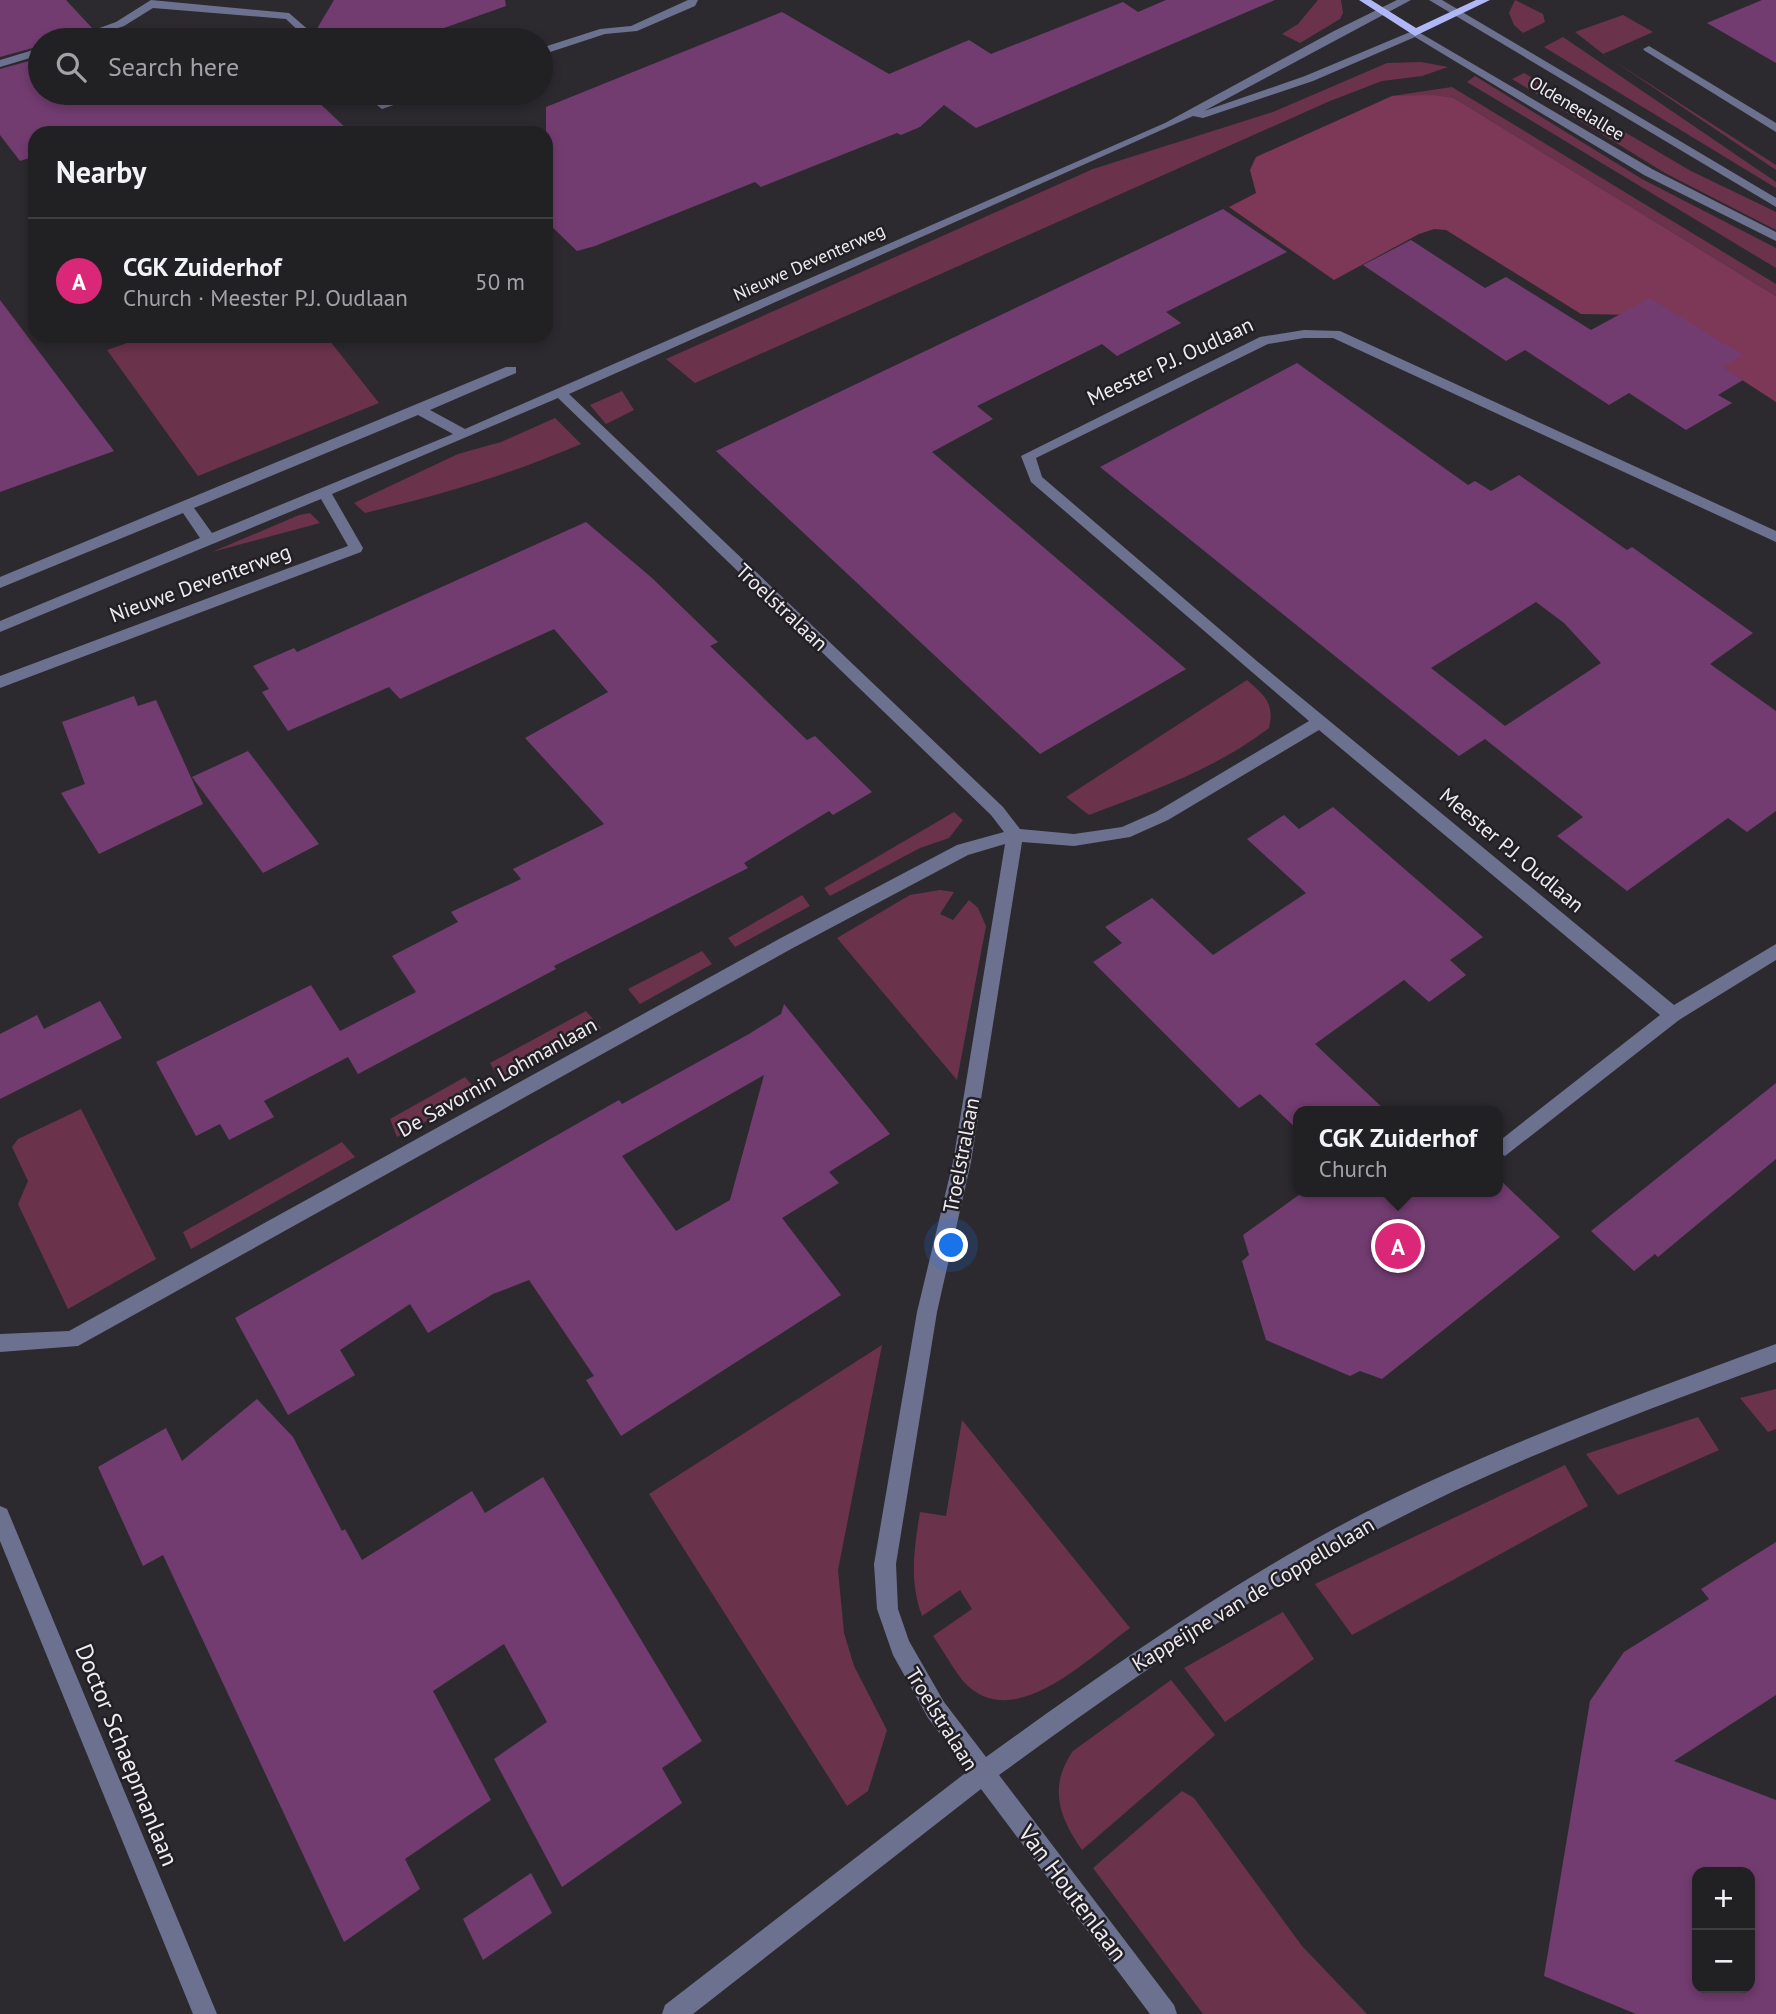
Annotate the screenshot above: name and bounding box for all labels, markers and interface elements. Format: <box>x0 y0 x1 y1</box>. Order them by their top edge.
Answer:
search box <box>28 28 553 105</box>
icon: search <box>52 48 90 86</box>
text: Search here <box>108 50 239 83</box>
street label: Oldeneelallee <box>1525 71 1629 145</box>
text: Nearby <box>56 152 146 191</box>
street label: Nieuwe Deventerweg <box>730 218 888 306</box>
text: CGK Zuiderhof <box>123 250 281 283</box>
text: A <box>72 267 86 296</box>
text: 50 m <box>475 267 525 296</box>
text: Church · Meester P.J. Oudlaan <box>123 283 408 312</box>
street label: Meester P.J. Oudlaan <box>1083 311 1257 411</box>
street label: Nieuwe Deventerweg <box>106 538 294 628</box>
street label: Troelstralaan <box>730 557 834 657</box>
street label: Meester P.J. Oudlaan <box>1434 782 1590 918</box>
street label: De Savornin Lohmanlaan <box>393 1011 601 1143</box>
street label: Troelstralaan <box>937 1095 985 1215</box>
popup <box>1293 1106 1503 1197</box>
text: CGK Zuiderhof <box>1319 1121 1477 1154</box>
text: Church <box>1319 1154 1388 1183</box>
pin: A <box>1375 1220 1421 1272</box>
your location <box>934 1228 968 1262</box>
street label: Kappeijne van de Coppellolaan <box>1127 1511 1379 1677</box>
street label: Doctor Schaepmanlaan <box>68 1639 186 1871</box>
street label: Troelstralaan <box>900 1662 984 1776</box>
street label: Van Houtenlaan <box>1011 1818 1134 1967</box>
map controls <box>1692 1867 1755 1993</box>
button: + <box>1692 1867 1755 1930</box>
button: − <box>1692 1930 1755 1993</box>

